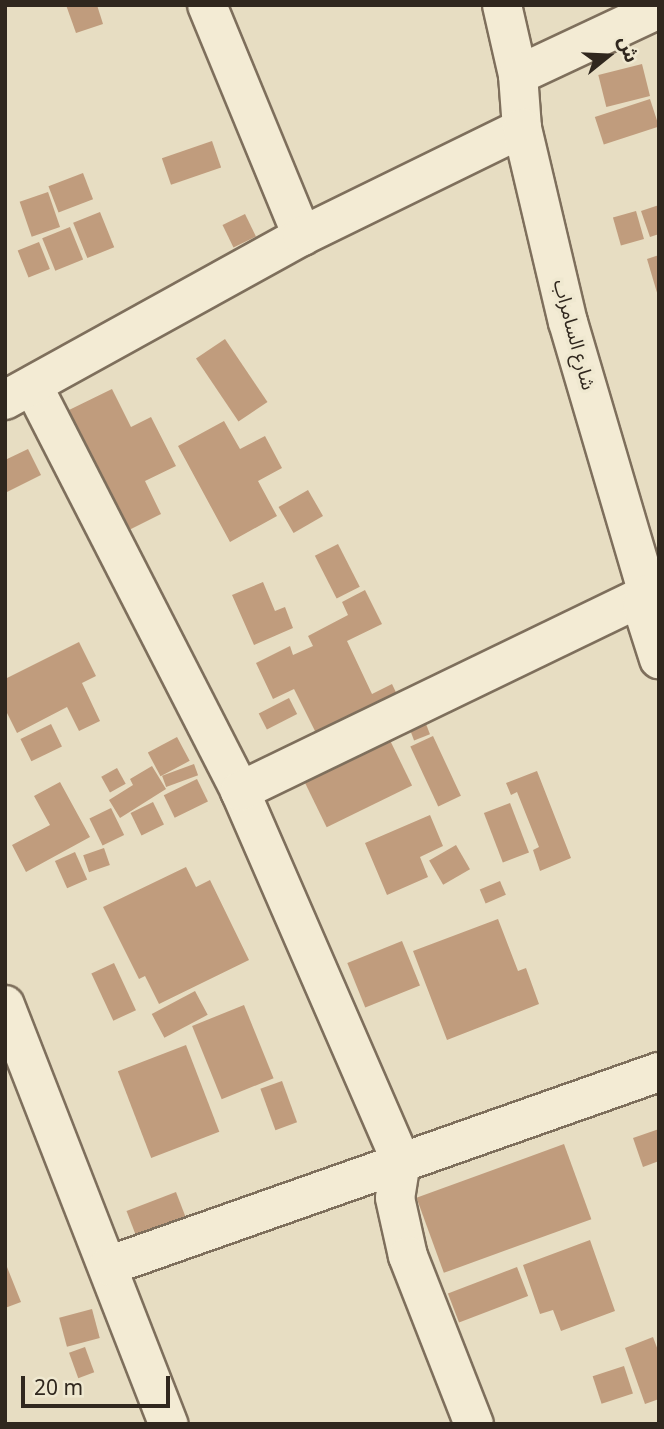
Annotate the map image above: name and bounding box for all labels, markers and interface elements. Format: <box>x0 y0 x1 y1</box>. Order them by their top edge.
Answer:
north arrow <box>573 21 643 91</box>
text: ش <box>605 31 651 68</box>
street label: شارع السامراب <box>547 277 599 393</box>
scale bar <box>24 1362 173 1406</box>
text: 20 m <box>34 1366 83 1410</box>

